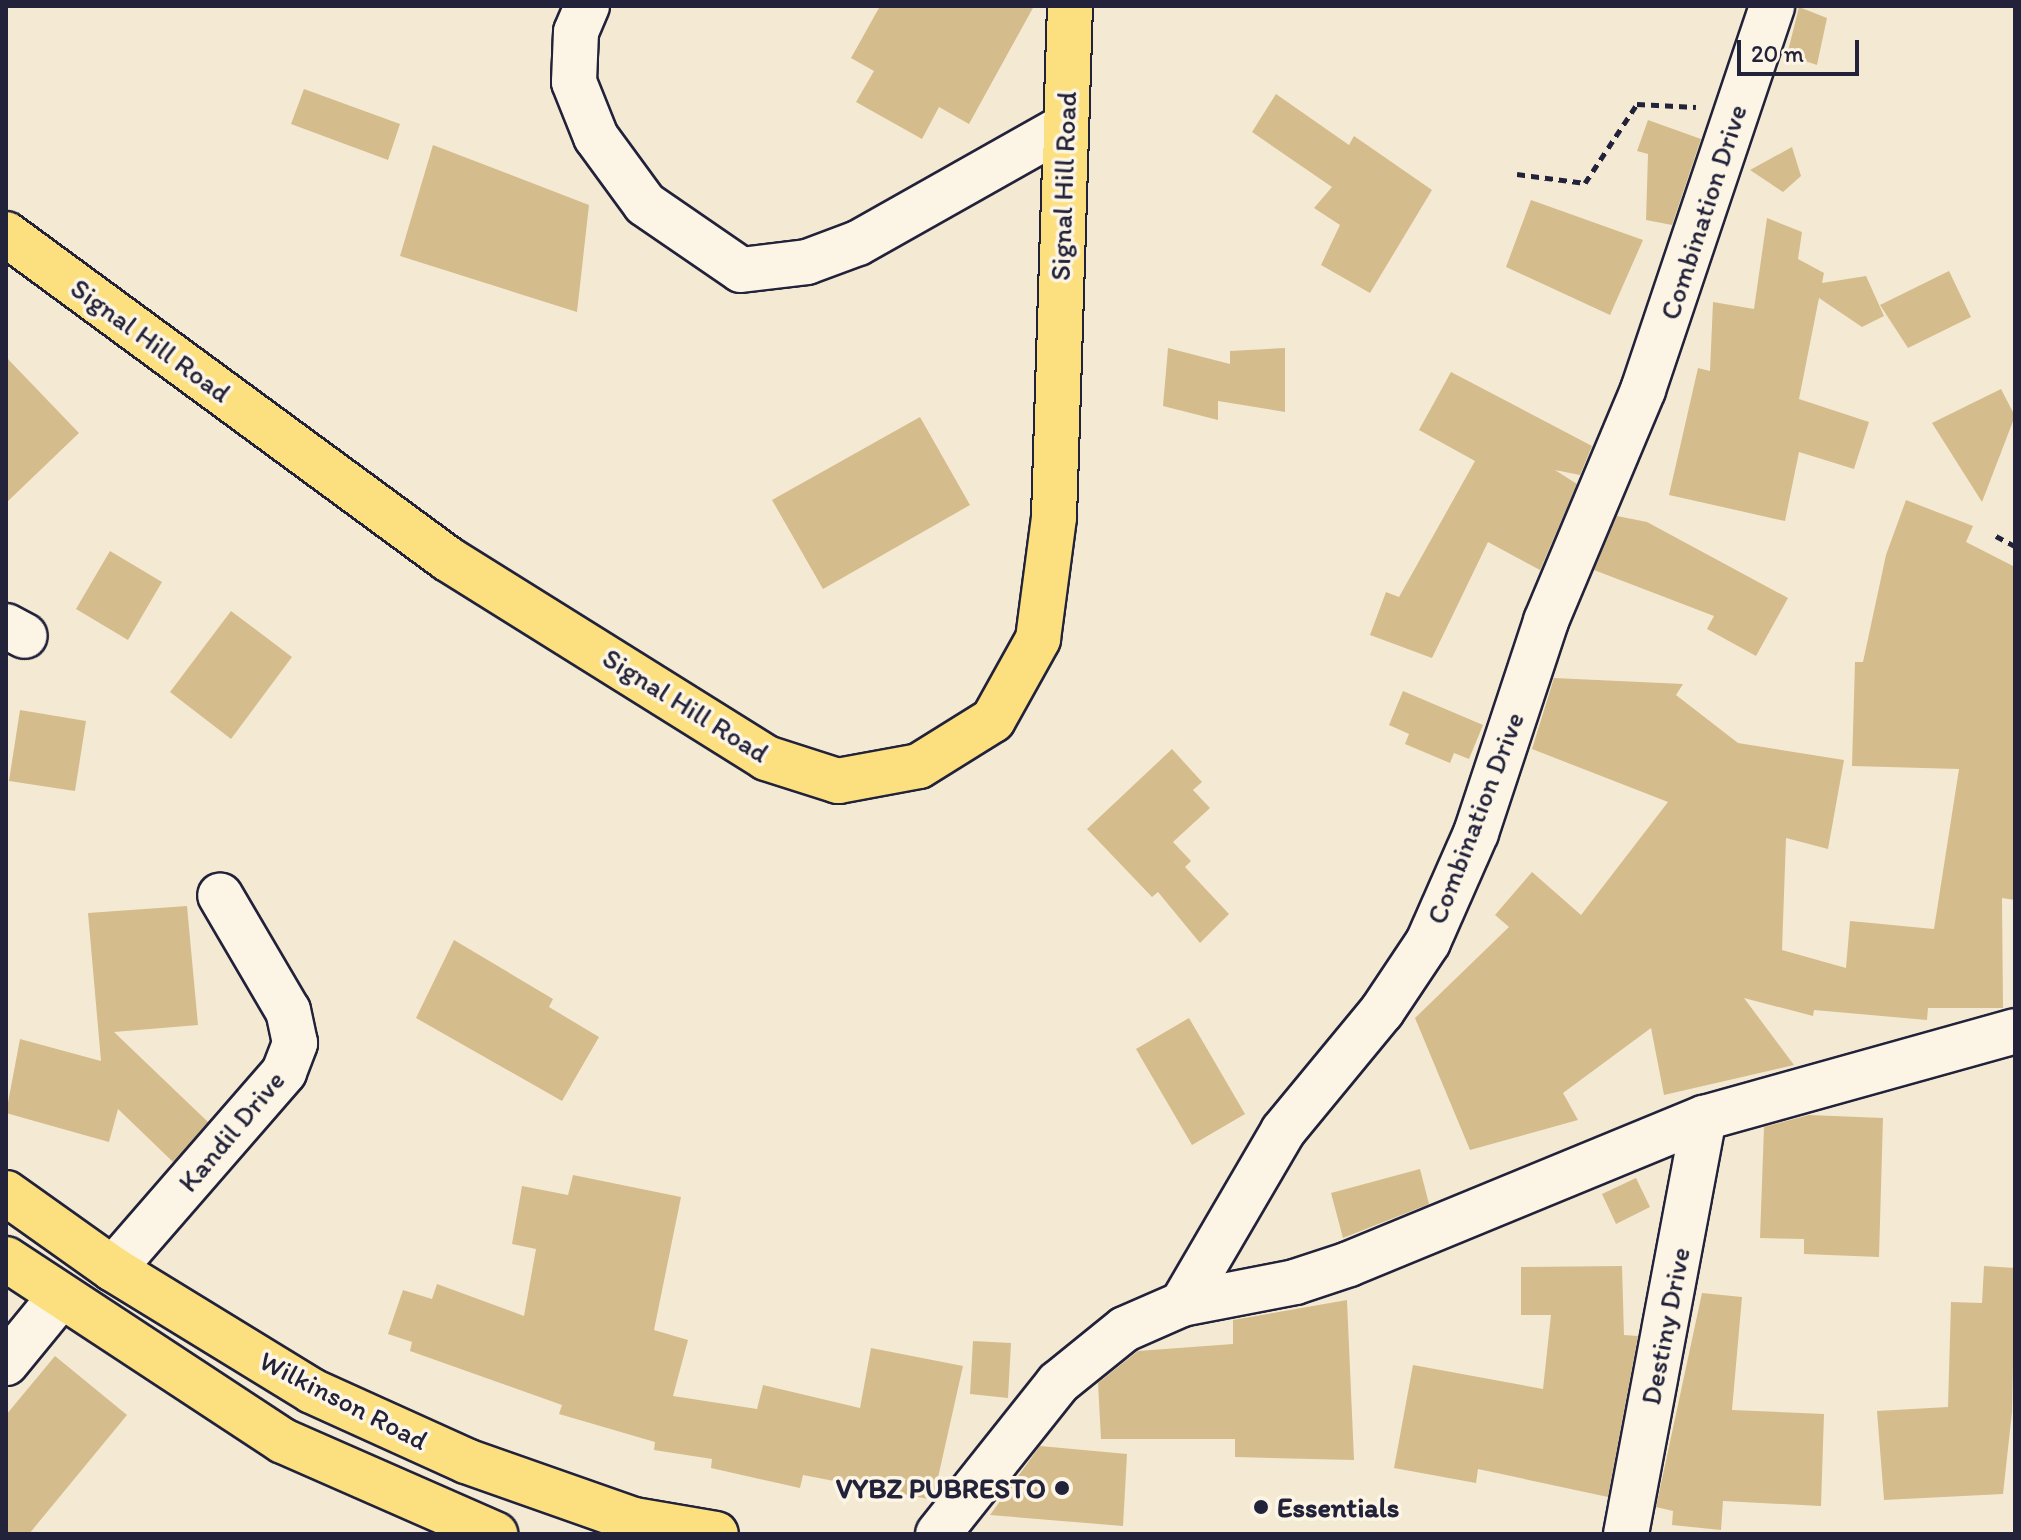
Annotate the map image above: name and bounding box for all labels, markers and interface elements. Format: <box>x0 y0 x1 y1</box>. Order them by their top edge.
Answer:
scale bar <box>1741 24 1863 74</box>
text: 20 m <box>1751 39 1804 68</box>
street label: Signal Hill Road <box>1043 91 1083 281</box>
street label: Combination Drive <box>1652 100 1754 324</box>
street label: Signal Hill Road <box>65 271 237 409</box>
street label: Signal Hill Road <box>597 641 775 769</box>
street label: Combination Drive <box>1419 707 1531 929</box>
street label: Kandil Drive <box>171 1064 291 1198</box>
street label: Destiny Drive <box>1633 1244 1697 1408</box>
street label: Wilkinson Road <box>254 1343 434 1457</box>
place label: VYBZ PUBRESTO <box>836 1471 1046 1505</box>
marker: VYBZ PUBRESTO <box>1053 1479 1071 1497</box>
place label: Essentials <box>1277 1490 1399 1524</box>
marker: Essentials <box>1252 1498 1270 1516</box>

